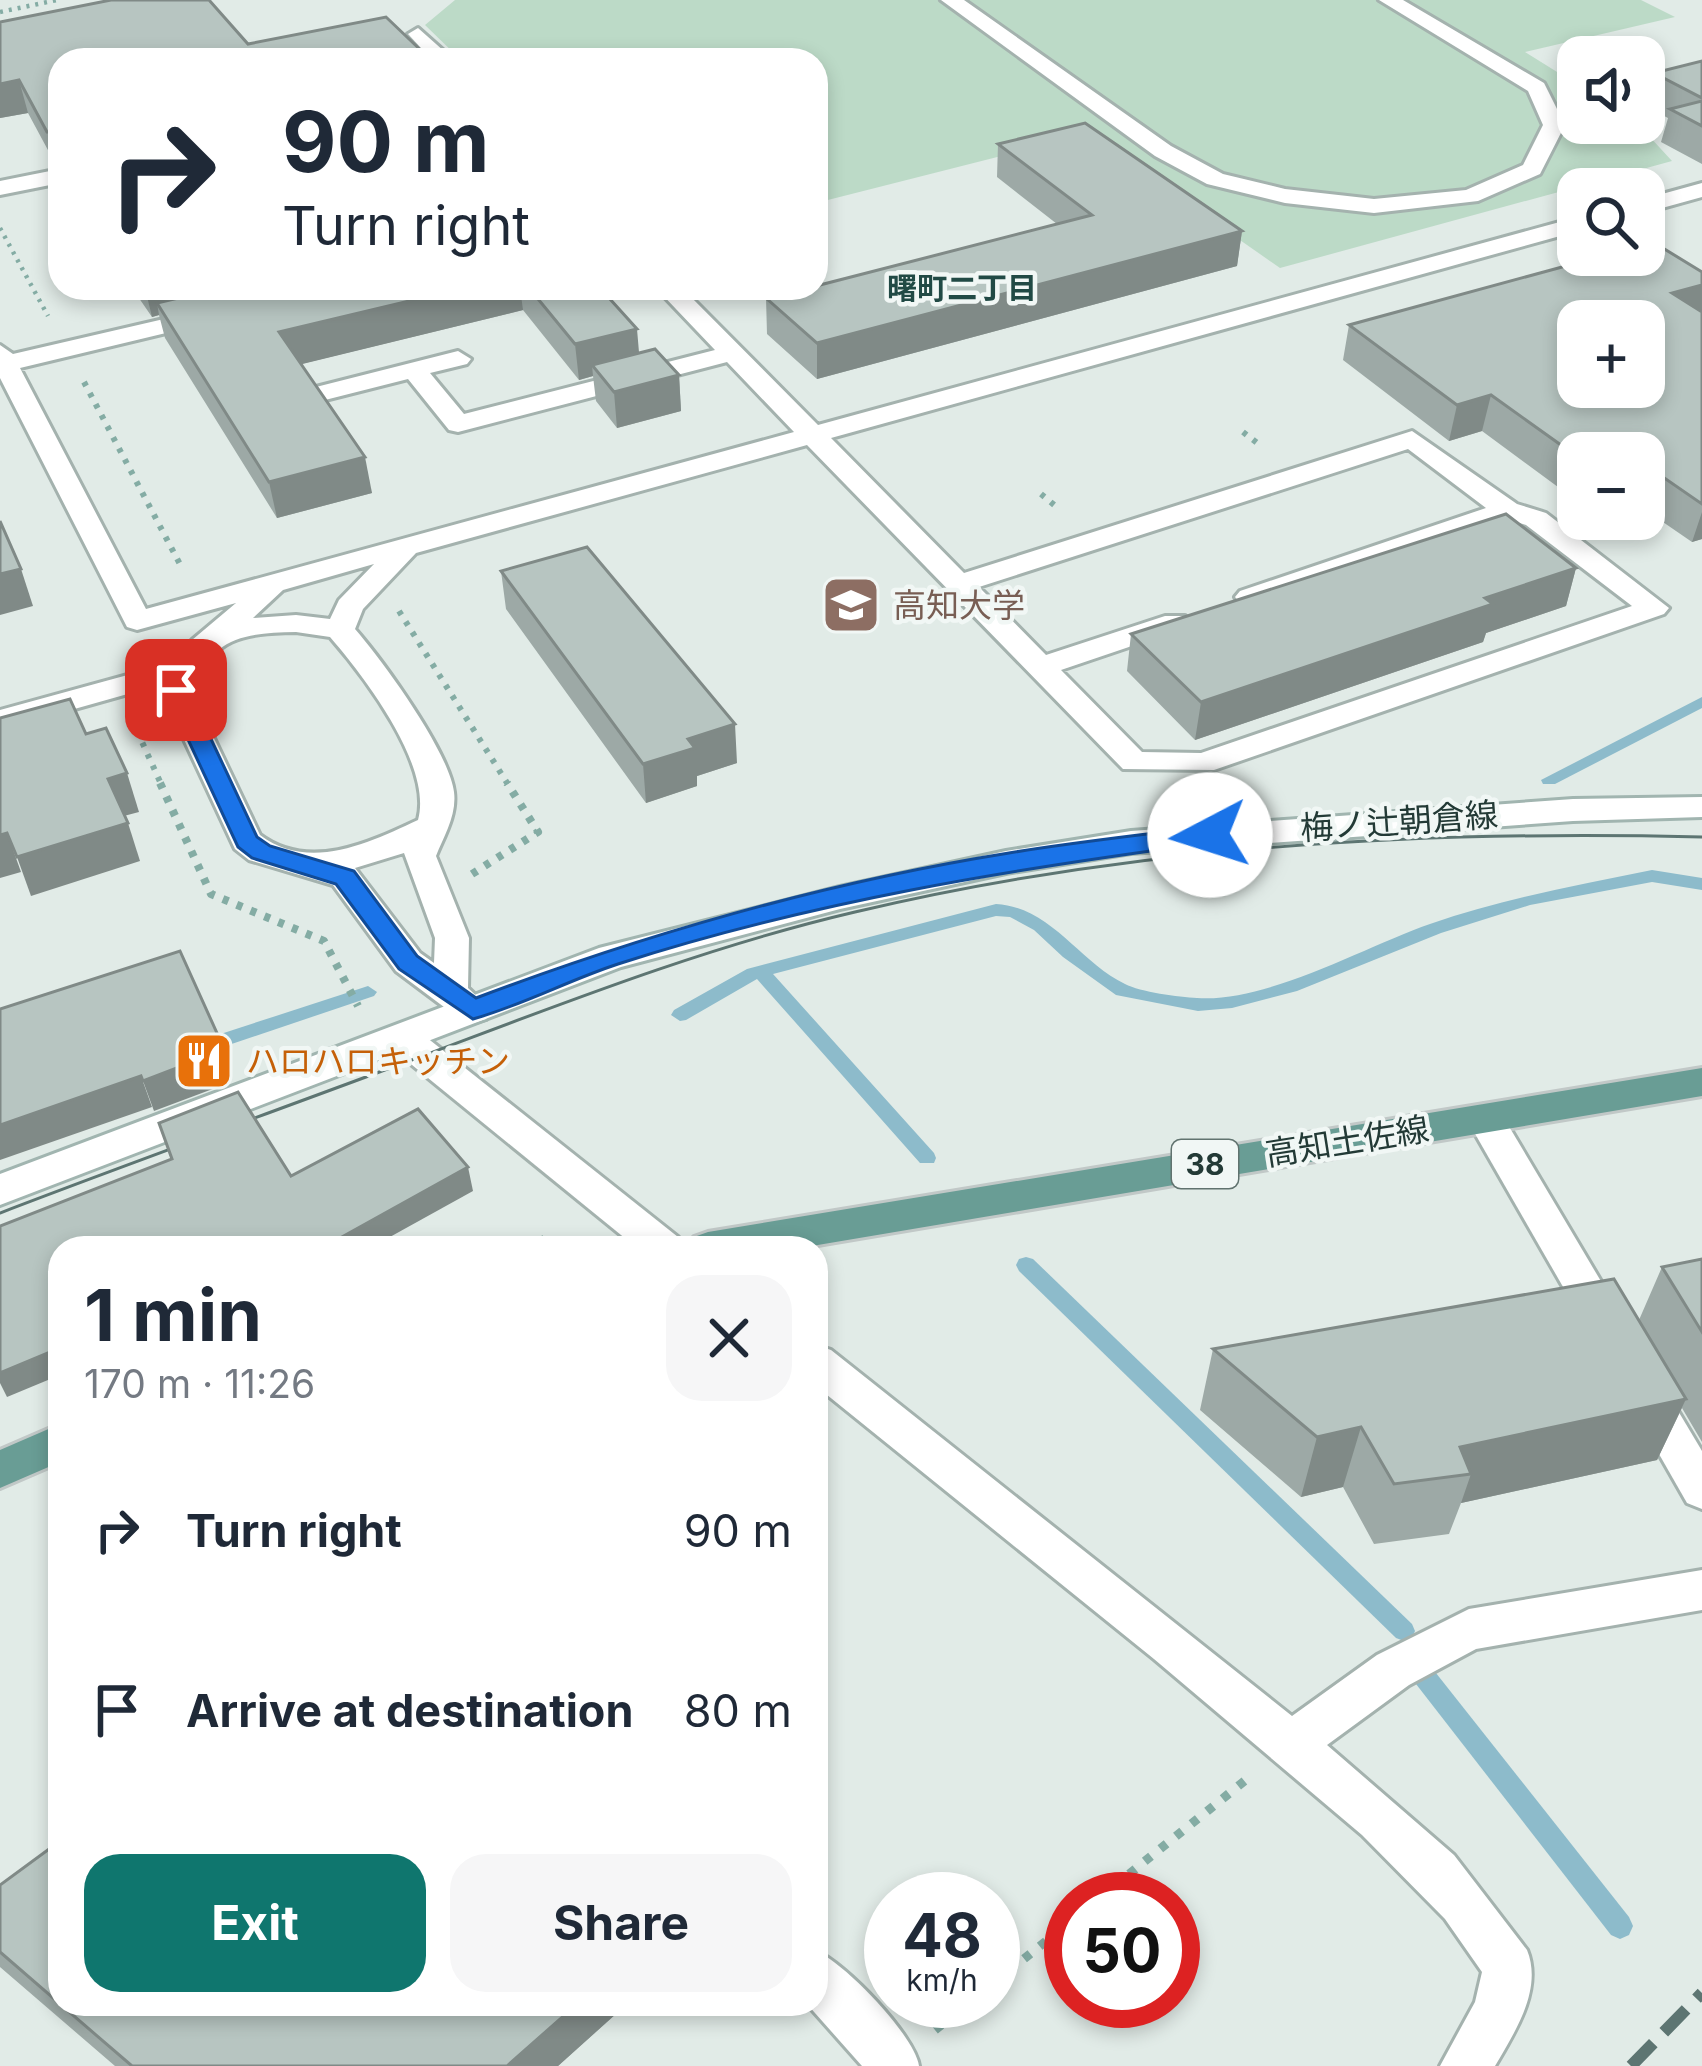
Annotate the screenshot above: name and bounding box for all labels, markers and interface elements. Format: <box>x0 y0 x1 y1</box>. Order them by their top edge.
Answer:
map controls <box>1557 36 1665 540</box>
button: sound <box>1557 36 1665 144</box>
text: 90 m <box>282 91 490 192</box>
icon: right <box>84 96 240 252</box>
button: search <box>1557 168 1665 276</box>
text: Turn right <box>282 193 530 258</box>
district label: 曙町二丁目 <box>887 270 1037 306</box>
button: + <box>1557 300 1665 408</box>
button: − <box>1557 432 1665 540</box>
school or university icon: 高知大学 <box>820 574 882 636</box>
place label: 高知大学 <box>893 585 1025 625</box>
pin <box>125 639 227 741</box>
icon: arrive <box>143 657 209 723</box>
position arrow <box>1147 772 1273 898</box>
street label: 梅ノ辻朝倉線 <box>1299 794 1499 848</box>
restaurant icon: ハロハロキッチン <box>173 1030 235 1092</box>
place label: ハロハロキッチン <box>246 1041 510 1081</box>
street label: 高知土佐線 <box>1262 1108 1432 1174</box>
road number: 38 <box>1172 1140 1238 1188</box>
text: 1 min <box>84 1271 262 1358</box>
button: close <box>666 1275 792 1401</box>
text: 170 m · 11:26 <box>84 1360 315 1407</box>
icon: right <box>84 1497 150 1563</box>
text: Turn right <box>186 1503 402 1558</box>
text: 90 m <box>684 1503 792 1558</box>
icon: arrive <box>84 1677 150 1743</box>
text: Arrive at destination <box>186 1683 633 1738</box>
text: 80 m <box>684 1683 792 1738</box>
button: Exit <box>84 1854 426 1992</box>
button: Share <box>450 1854 792 1992</box>
speed limit sign: 50 <box>1044 1872 1200 2028</box>
text: 48 <box>902 1899 982 1971</box>
text: km/h <box>906 1962 978 1998</box>

